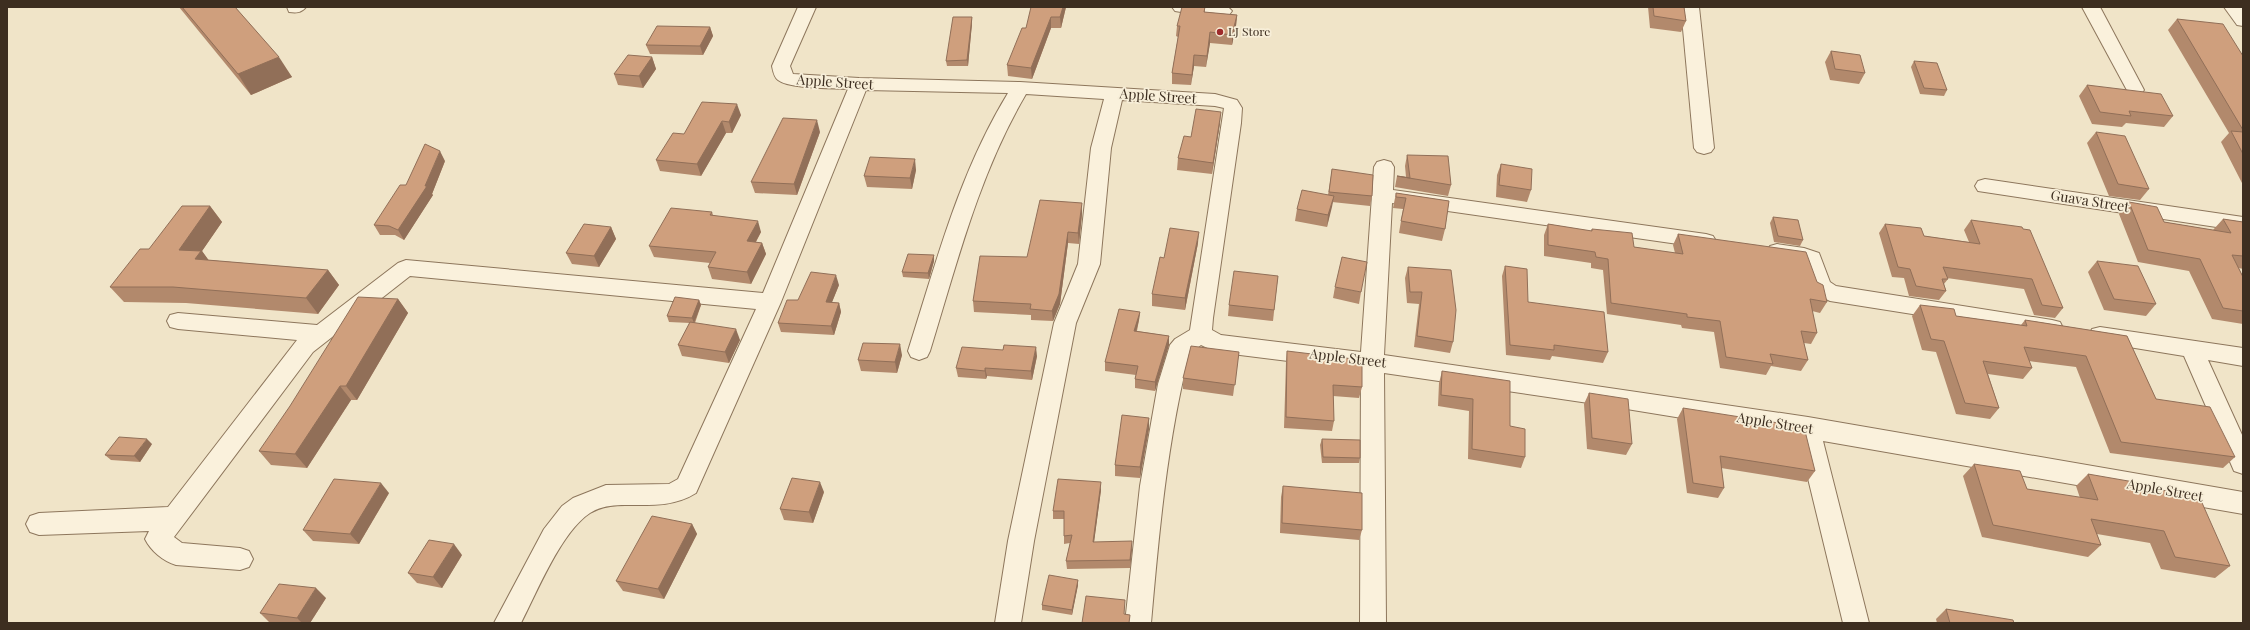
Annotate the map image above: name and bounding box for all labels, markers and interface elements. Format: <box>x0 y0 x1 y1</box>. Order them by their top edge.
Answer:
place label: LJ Store <box>1228 23 1270 39</box>
marker: LJ Store <box>1215 27 1225 37</box>
street label: Apple Street <box>795 69 875 94</box>
street label: Apple Street <box>1118 83 1198 108</box>
street label: Guava Street <box>2049 185 2132 216</box>
street label: Apple Street <box>1308 343 1389 372</box>
street label: Apple Street <box>1735 407 1816 438</box>
street label: Apple Street <box>2124 473 2206 506</box>

